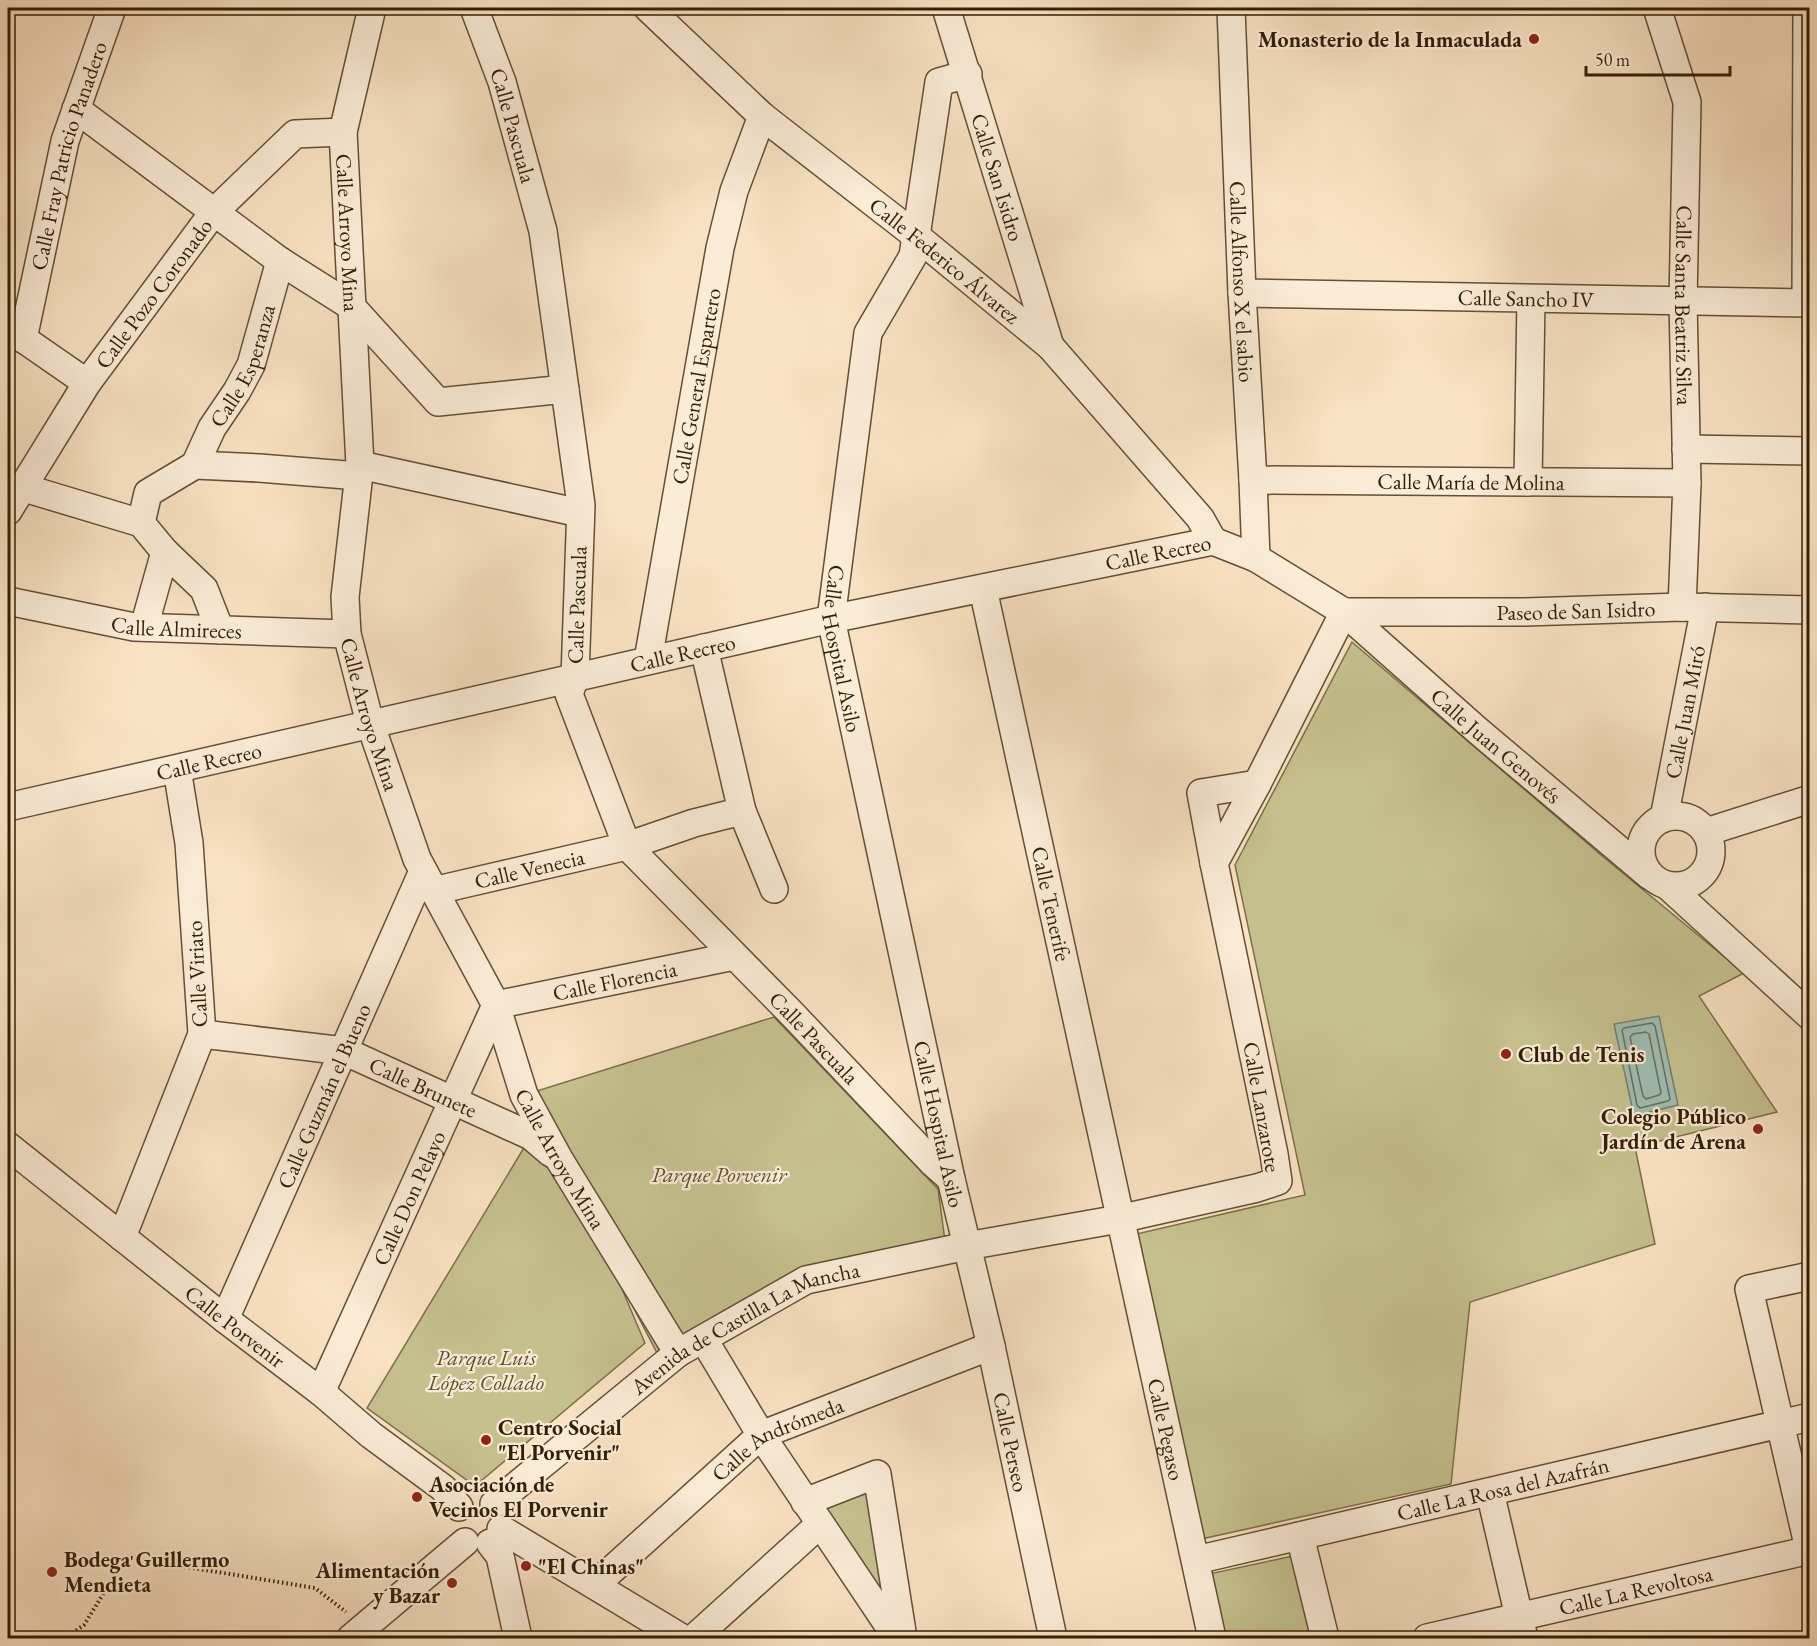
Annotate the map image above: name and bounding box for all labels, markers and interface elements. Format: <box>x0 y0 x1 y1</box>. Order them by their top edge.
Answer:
place label: Monasterio de la Inmaculada <box>1258 25 1522 54</box>
marker: Monasterio de la Inmaculada <box>1527 32 1541 46</box>
street label: Calle Fray Patricio Panadero <box>23 37 114 273</box>
scale bar <box>1586 39 1730 77</box>
text: 50 m <box>1595 48 1630 71</box>
street label: Calle Pascuala <box>483 64 544 186</box>
street label: Calle San Isidro <box>965 110 1031 245</box>
street label: Calle Arroyo Mina <box>330 153 367 313</box>
street label: Calle Alfonso X el sabio <box>1223 180 1262 383</box>
street label: Calle Federico Álvarez <box>864 190 1027 331</box>
street label: Calle Santa Beatriz Silva <box>1668 205 1700 406</box>
street label: Calle Pozo Coronado <box>88 212 219 374</box>
street label: Calle Sancho IV <box>1457 282 1595 314</box>
street label: Calle General Espartero <box>664 285 727 487</box>
street label: Calle Esperanza <box>202 301 282 433</box>
street label: Calle María de Molina <box>1377 466 1565 497</box>
street label: Calle Recreo <box>1103 527 1214 577</box>
street label: Calle Pascuala <box>560 545 594 665</box>
street label: Calle Hospital Asilo <box>815 563 869 735</box>
street label: Paseo de San Isidro <box>1496 593 1656 627</box>
street label: Calle Almireces <box>108 608 242 645</box>
street label: Calle Recreo <box>627 627 738 679</box>
street label: Calle Arroyo Mina <box>334 634 407 795</box>
street label: Calle Juan Miró <box>1657 643 1712 781</box>
street label: Calle Juan Genovés <box>1425 681 1568 810</box>
street label: Calle Recreo <box>153 735 264 787</box>
street label: Calle Venecia <box>471 842 588 895</box>
street label: Calle Tenerife <box>1025 843 1078 964</box>
street label: Calle Viriato <box>180 920 214 1028</box>
street label: Calle Florencia <box>550 954 680 1007</box>
street label: Calle Pascuala <box>763 985 866 1091</box>
street label: Calle Guzmán el Bueno <box>270 998 377 1193</box>
street label: Calle Hospital Asilo <box>907 1038 972 1210</box>
street label: Calle Lanzarote <box>1236 1039 1288 1175</box>
place label: Club de Tenis <box>1518 1040 1644 1069</box>
marker: Club de Tenis <box>1499 1047 1513 1061</box>
street label: Calle Brunete <box>365 1050 482 1124</box>
street label: Calle Arroyo Mina <box>508 1083 613 1234</box>
place label: Colegio Público Jardín de Arena <box>1599 1102 1746 1156</box>
marker: Colegio Público Jardín de Arena <box>1751 1122 1765 1136</box>
street label: Calle Don Pelayo <box>366 1126 452 1270</box>
park label: Parque Porvenir <box>652 1160 788 1189</box>
street label: Avenida de Castilla La Mancha <box>623 1255 862 1401</box>
street label: Calle Porvenir <box>179 1278 292 1375</box>
park label: Parque Luis López Collado <box>427 1343 544 1397</box>
street label: Calle Pegaso <box>1141 1375 1192 1483</box>
street label: Calle Perseo <box>987 1389 1036 1495</box>
street label: Calle Andrómeda <box>705 1390 848 1488</box>
place label: Centro Social "El Porvenir" <box>498 1413 622 1467</box>
marker: Centro Social "El Porvenir" <box>479 1433 493 1447</box>
street label: Calle La Rosa del Azafrán <box>1394 1450 1612 1527</box>
place label: Asociación de Vecinos El Porvenir <box>428 1470 609 1524</box>
marker: Asociación de Vecinos El Porvenir <box>410 1490 424 1504</box>
place label: Bodega Guillermo Mendieta <box>64 1545 229 1599</box>
place label: "El Chinas" <box>538 1552 644 1581</box>
place label: Alimentación y Bazar <box>314 1556 441 1610</box>
street label: Calle La Revoltosa <box>1556 1558 1716 1622</box>
marker: "El Chinas" <box>519 1559 533 1573</box>
marker: Bodega Guillermo Mendieta <box>45 1565 59 1579</box>
marker: Alimentación y Bazar <box>445 1576 459 1590</box>

